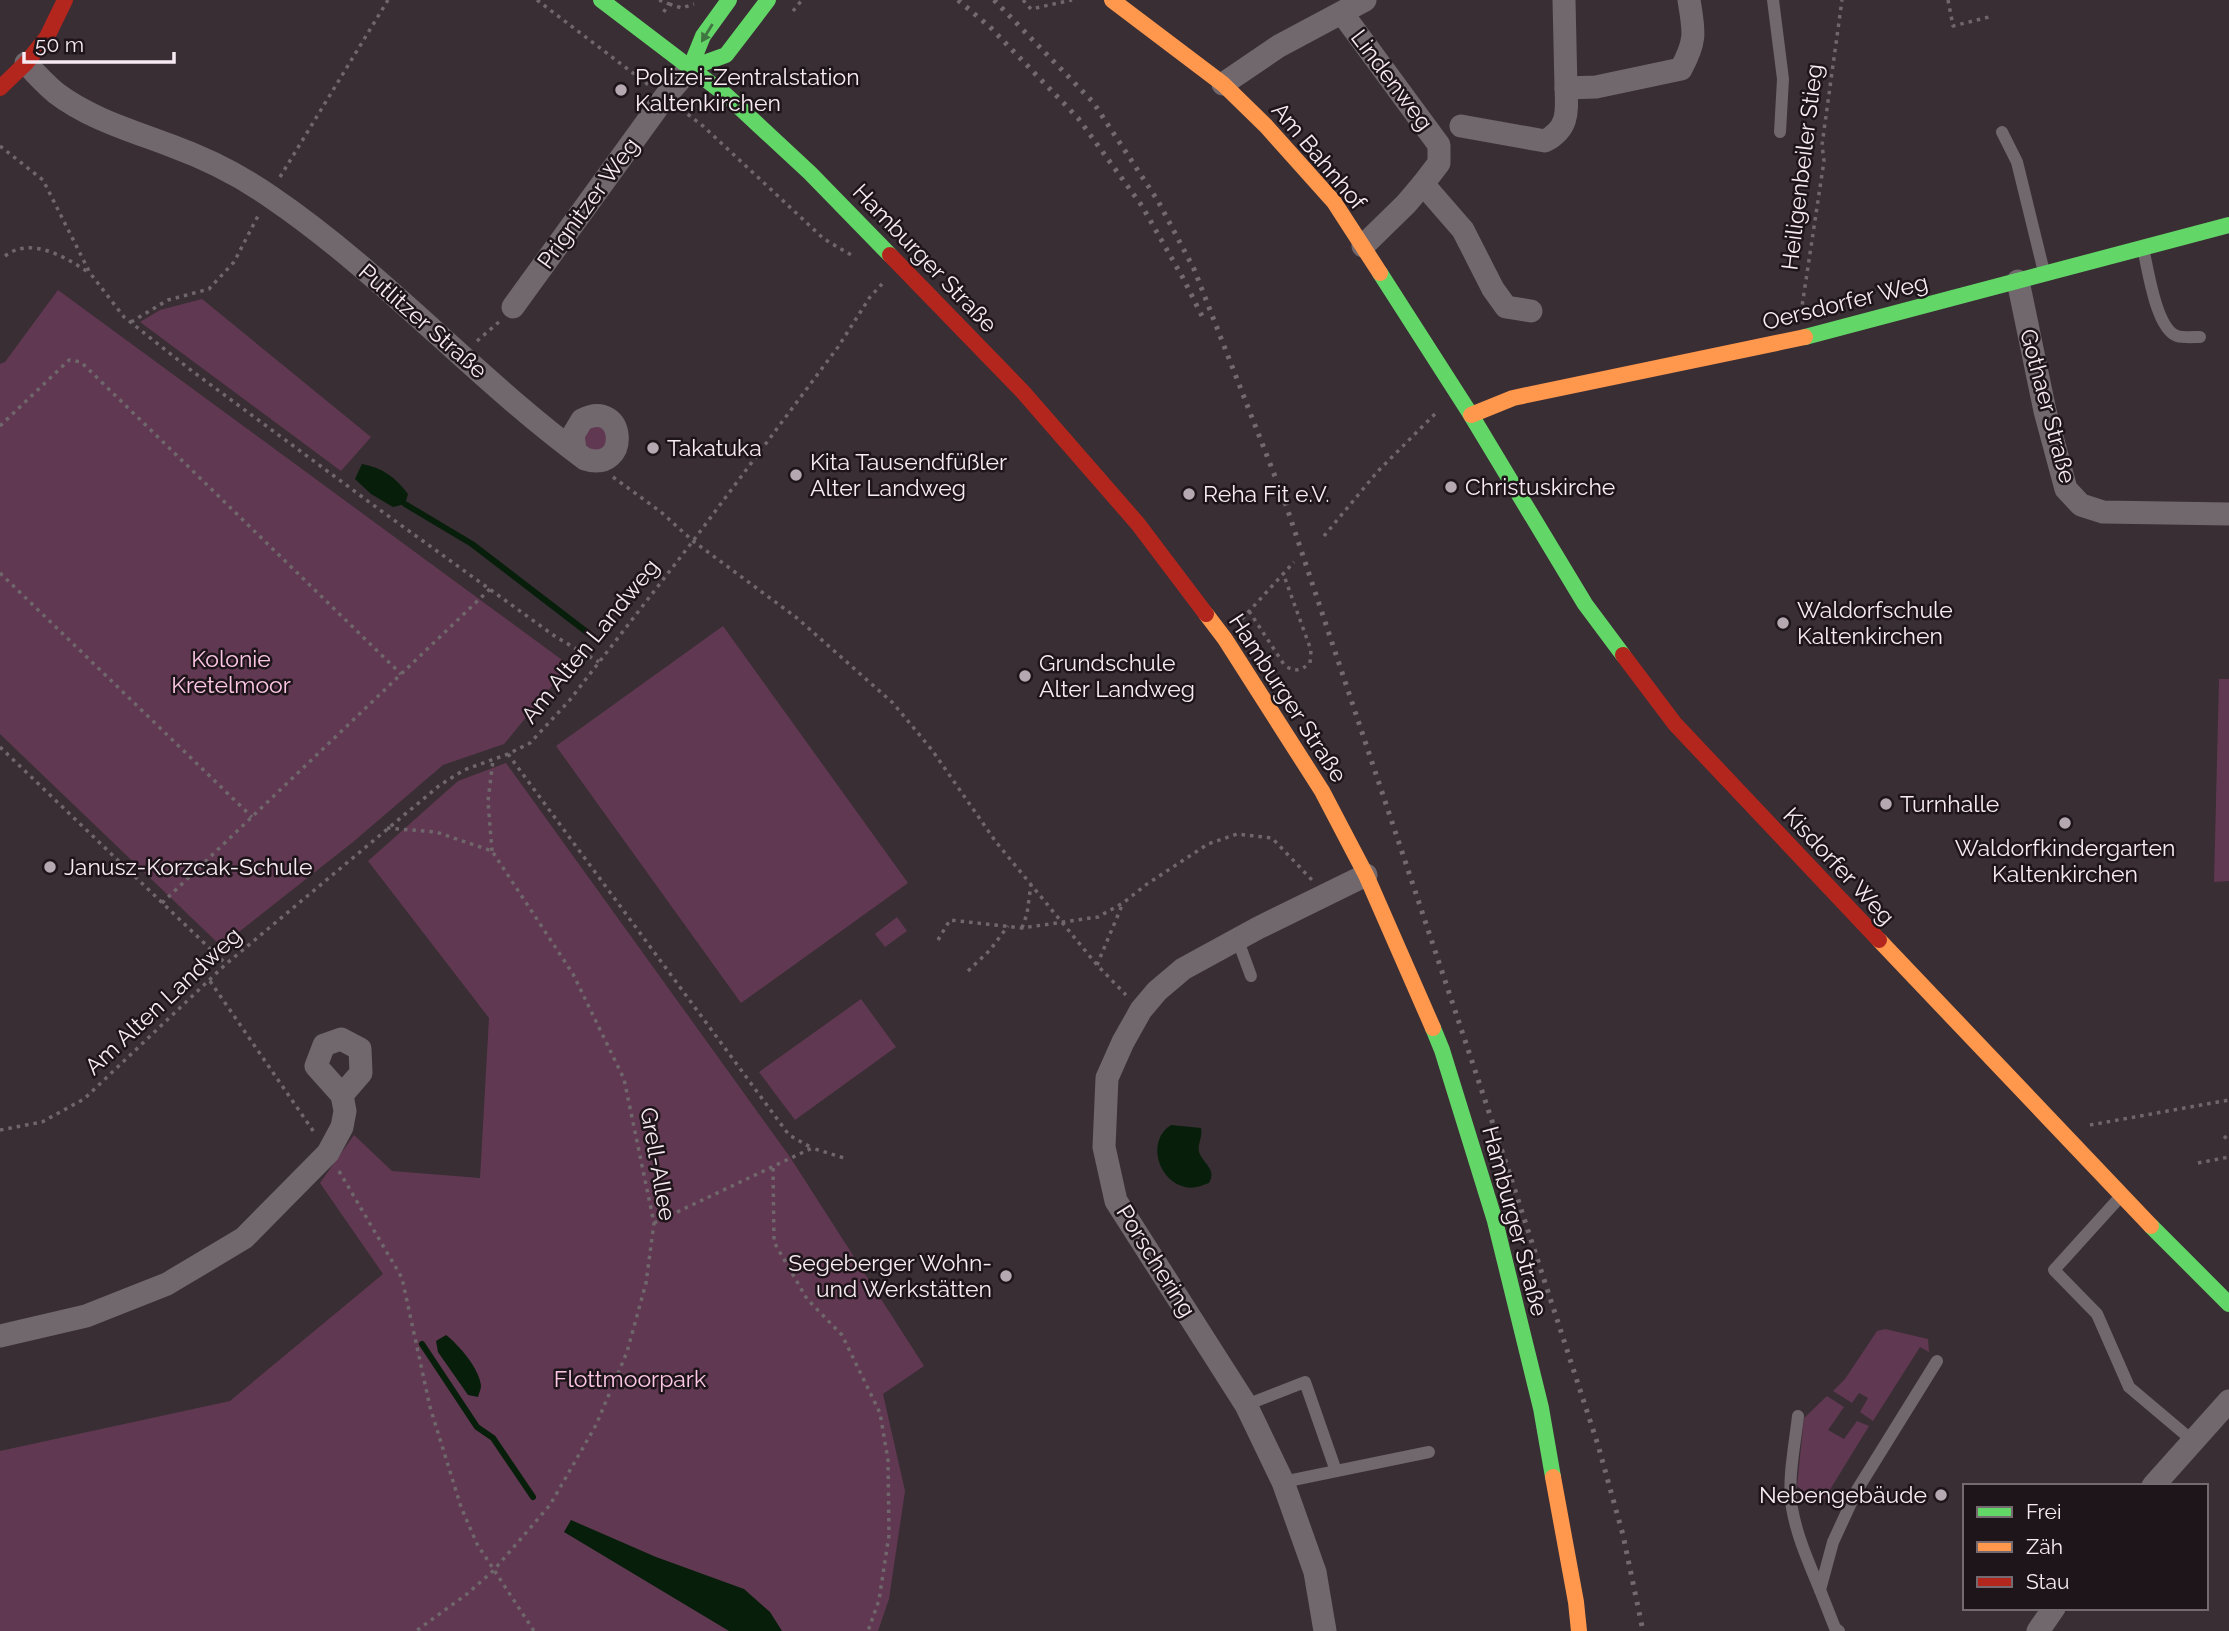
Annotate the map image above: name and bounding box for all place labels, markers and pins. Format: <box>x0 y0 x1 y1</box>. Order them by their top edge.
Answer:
place label: Polizei-Zentralstation Kaltenkirchen <box>635 63 860 116</box>
marker: Polizei-Zentralstation Kaltenkirchen <box>613 82 629 98</box>
place label: Takatuka <box>667 434 762 461</box>
marker: Takatuka <box>645 440 661 456</box>
place label: Kita Tausendfüßler Alter Landweg <box>810 448 1007 501</box>
marker: Kita Tausendfüßler Alter Landweg <box>788 467 804 483</box>
place label: Christuskirche <box>1465 473 1615 500</box>
marker: Christuskirche <box>1443 479 1459 495</box>
place label: Reha Fit e.V. <box>1203 480 1330 507</box>
marker: Reha Fit e.V. <box>1181 486 1197 502</box>
place label: Waldorfschule Kaltenkirchen <box>1797 596 1953 649</box>
marker: Waldorfschule Kaltenkirchen <box>1775 615 1791 631</box>
place label: Grundschule Alter Landweg <box>1039 649 1195 702</box>
marker: Grundschule Alter Landweg <box>1017 668 1033 684</box>
place label: Turnhalle <box>1900 790 1999 817</box>
marker: Turnhalle <box>1878 796 1894 812</box>
marker: Waldorfkindergarten Kaltenkirchen <box>2057 815 2073 831</box>
place label: Waldorfkindergarten Kaltenkirchen <box>1955 834 2175 887</box>
place label: Janusz-Korzcak-Schule <box>64 853 313 880</box>
marker: Janusz-Korzcak-Schule <box>42 859 58 875</box>
place label: Segeberger Wohn- und Werkstätten <box>788 1249 992 1302</box>
marker: Segeberger Wohn- und Werkstätten <box>998 1268 1014 1284</box>
place label: Nebengebäude <box>1759 1481 1927 1508</box>
marker: Nebengebäude <box>1933 1487 1949 1503</box>

